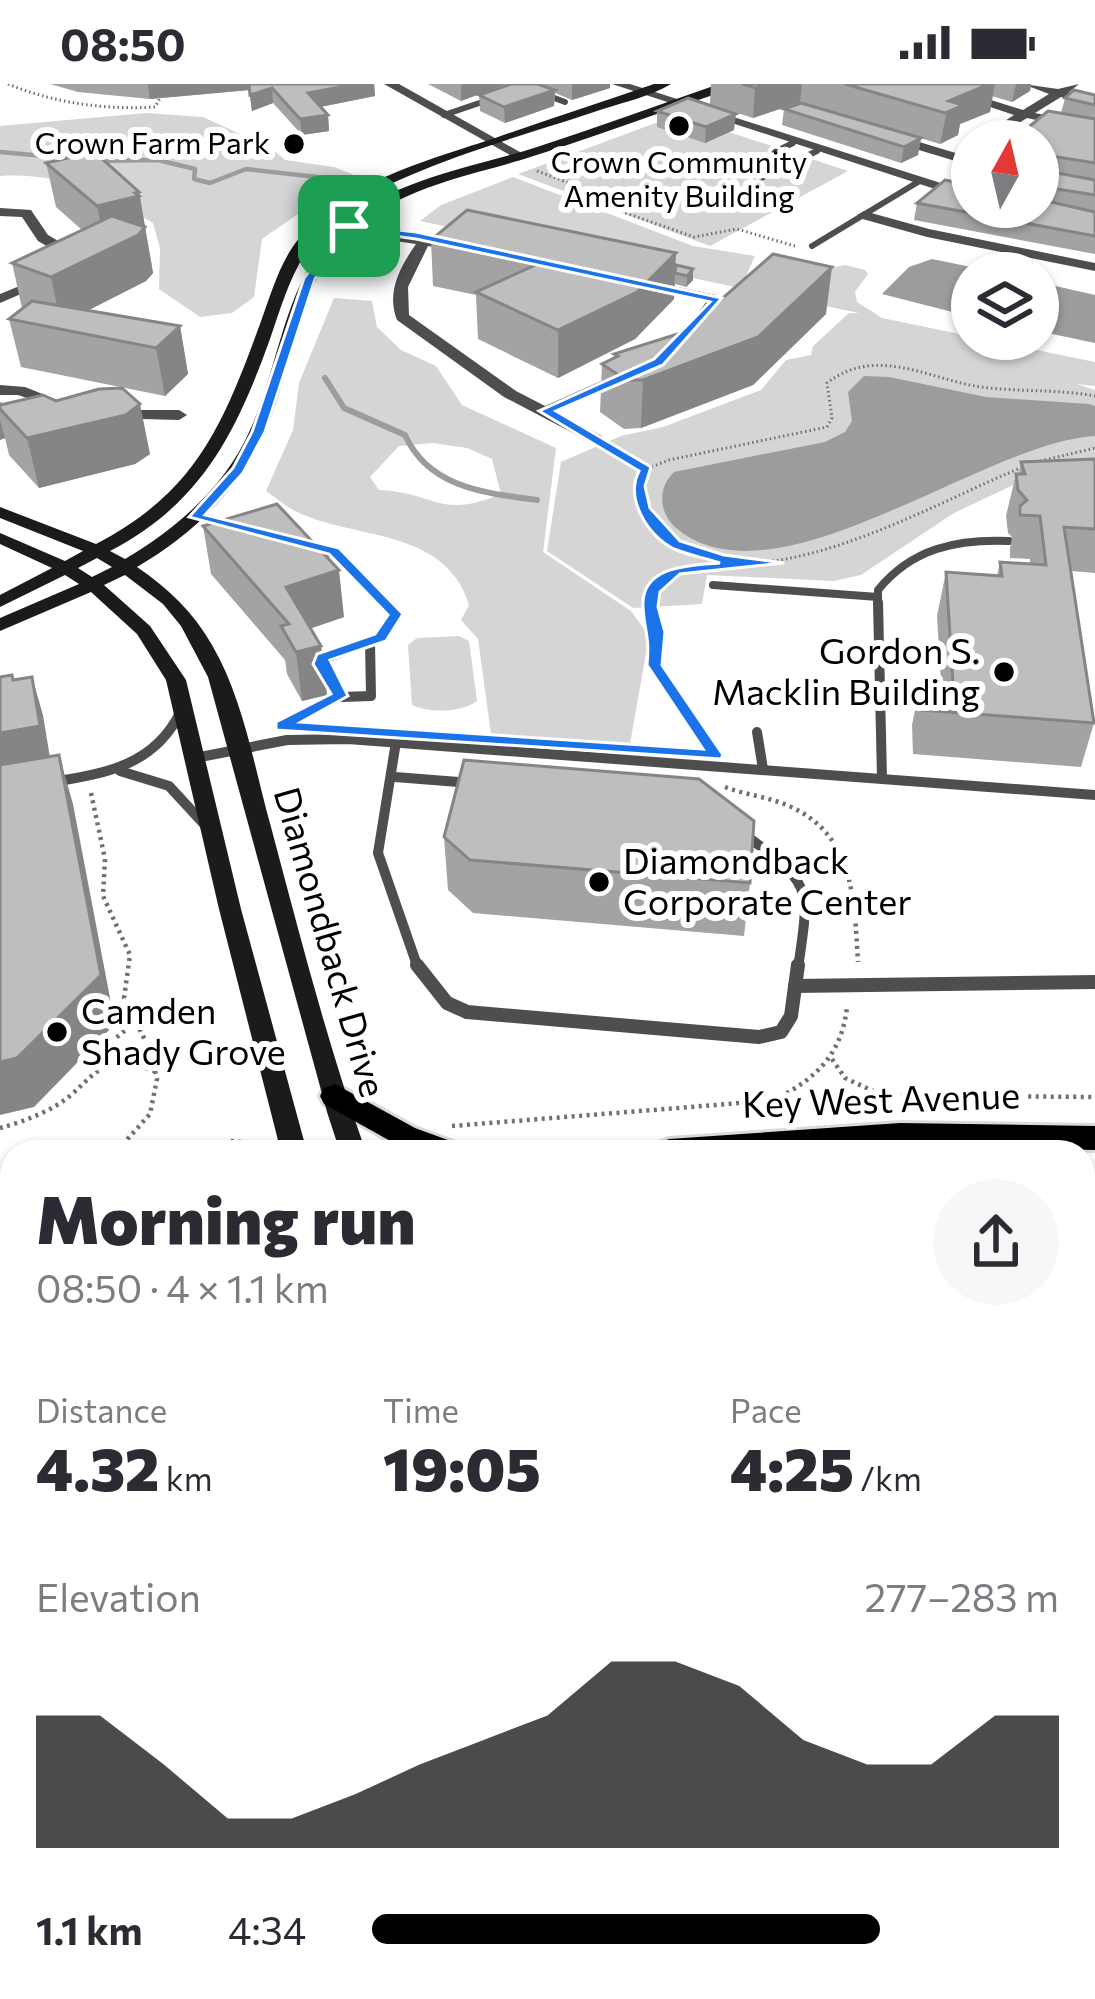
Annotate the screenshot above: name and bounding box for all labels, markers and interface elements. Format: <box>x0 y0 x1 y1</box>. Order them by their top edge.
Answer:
text: 08:50 <box>60 15 186 70</box>
marker: Crown Community Amenity Building <box>666 113 692 139</box>
north arrow <box>951 120 1059 228</box>
map controls <box>951 120 1059 360</box>
place label: Crown Farm Park <box>35 123 270 160</box>
marker: Crown Farm Park <box>281 131 307 157</box>
place label: Crown Community Amenity Building <box>551 142 807 213</box>
pin <box>298 175 400 277</box>
icon: arrive <box>316 193 382 259</box>
button: layers <box>951 252 1059 360</box>
place label: Gordon S. Macklin Building <box>712 627 980 712</box>
marker: Gordon S. Macklin Building <box>991 659 1017 685</box>
street label: Diamondback Drive <box>267 781 397 1101</box>
place label: Diamondback Corporate Center <box>623 837 912 922</box>
marker: Diamondback Corporate Center <box>586 869 612 895</box>
place label: Camden Shady Grove <box>81 987 286 1072</box>
marker: Camden Shady Grove <box>44 1019 70 1045</box>
street label: Key West Avenue <box>741 1071 1021 1125</box>
text: Morning run <box>36 1177 416 1258</box>
button: share <box>933 1179 1059 1305</box>
text: 08:50 · 4 × 1.1 km <box>36 1263 329 1311</box>
text: Distance <box>36 1389 167 1430</box>
text: Time <box>383 1389 459 1430</box>
text: Pace <box>730 1389 802 1430</box>
text: 4.32 <box>36 1430 160 1503</box>
text: 19:05 <box>383 1430 541 1503</box>
text: 4:25 <box>730 1430 854 1503</box>
text: km <box>160 1457 213 1498</box>
text: /km <box>854 1457 922 1498</box>
text: Elevation <box>36 1572 201 1620</box>
text: 277–283 m <box>864 1572 1059 1620</box>
text: 1.1 km <box>36 1905 143 1953</box>
text: 4:34 <box>228 1905 306 1953</box>

